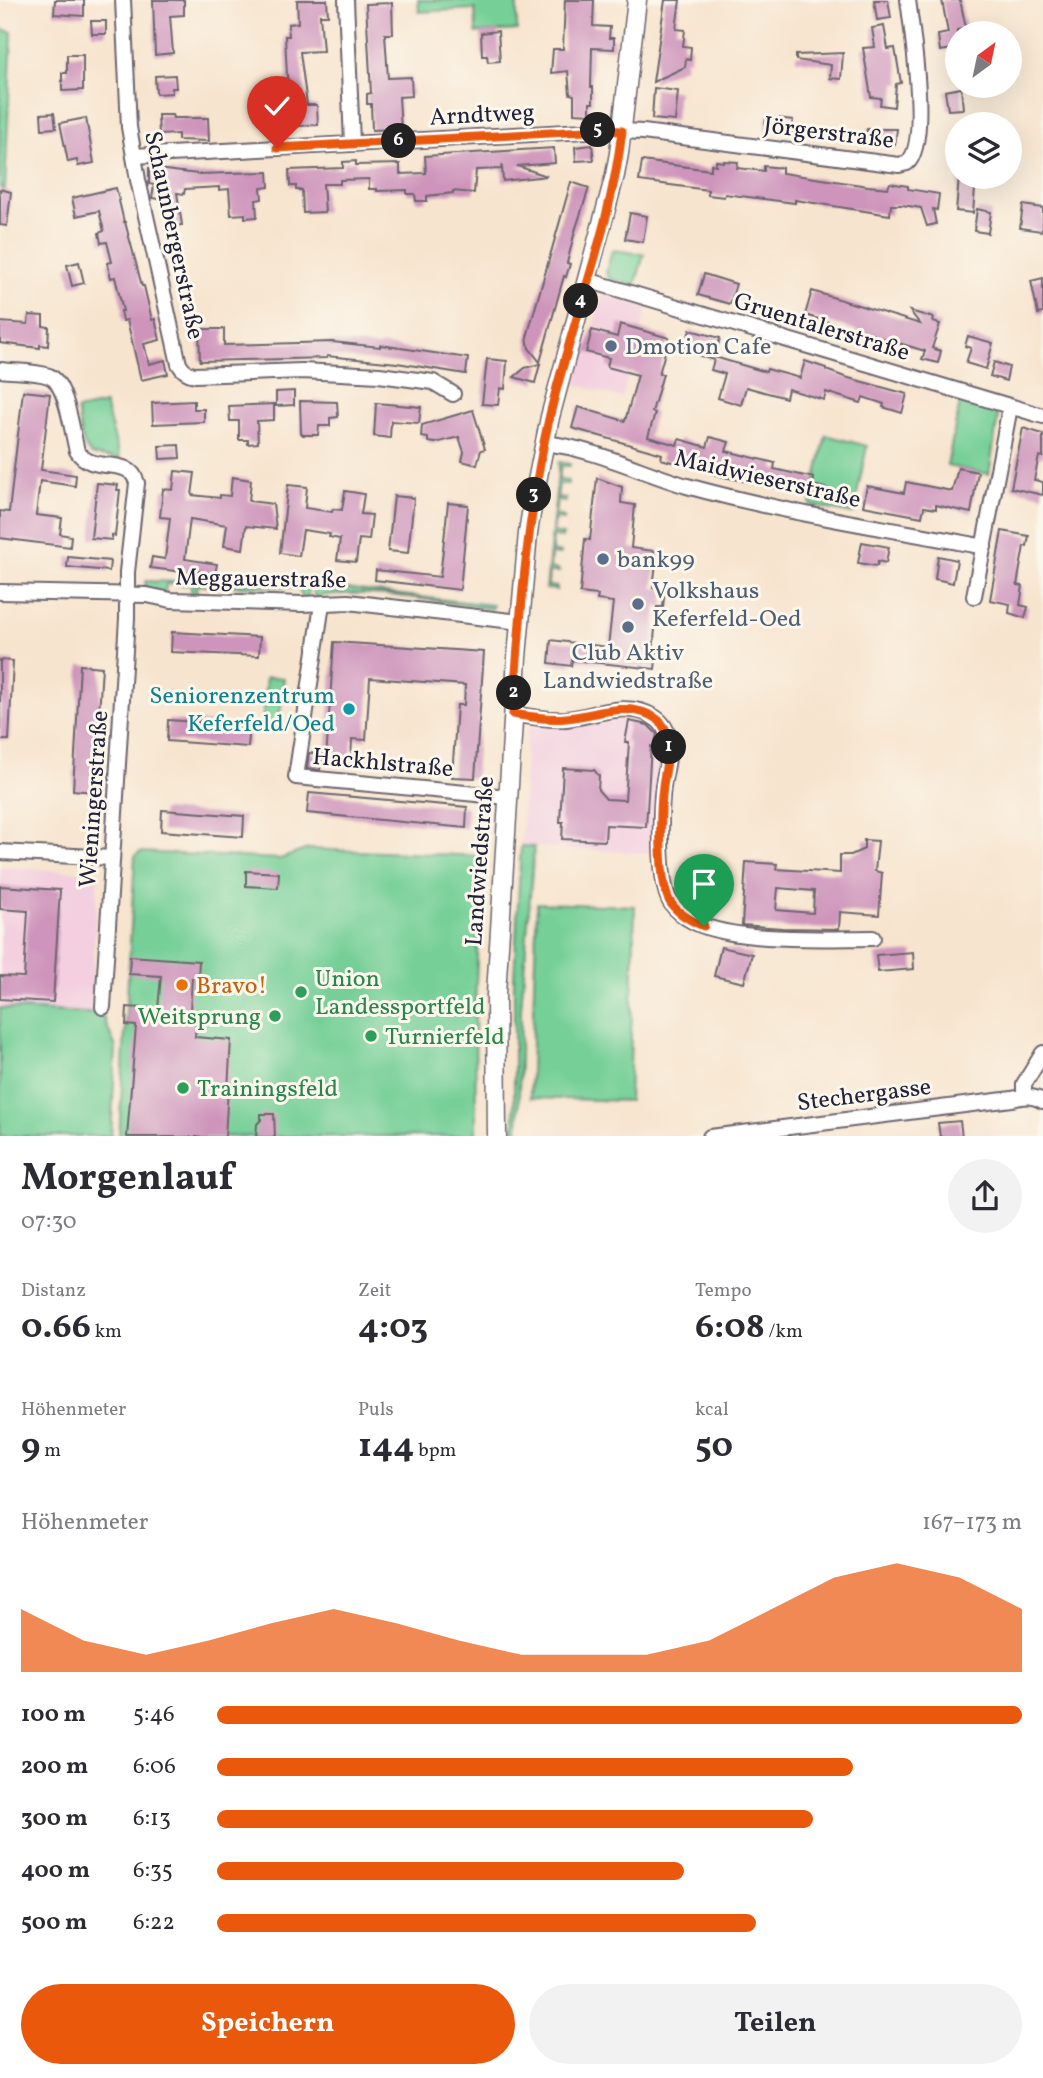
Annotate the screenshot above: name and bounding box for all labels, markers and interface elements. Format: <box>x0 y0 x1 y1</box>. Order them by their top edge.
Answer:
north arrow <box>945 21 1022 98</box>
map controls <box>945 21 1022 189</box>
pin <box>247 76 307 148</box>
icon: check <box>258 87 296 125</box>
street label: Arndtweg <box>429 96 536 136</box>
street label: Jörgerstraße <box>762 109 896 159</box>
button: layers <box>945 112 1022 189</box>
pin: 5 <box>580 113 616 148</box>
text: 5 <box>593 116 602 142</box>
pin: 6 <box>382 124 416 158</box>
text: 6 <box>393 127 404 153</box>
street label: Schaunbergerstraße <box>134 128 212 343</box>
pin: 4 <box>564 284 598 318</box>
street label: Gruentalerstraße <box>729 285 914 371</box>
text: 4 <box>575 287 586 313</box>
place label: Dmotion Cafe <box>625 331 771 365</box>
marker: Dmotion Cafe <box>603 338 619 354</box>
street label: Maidwieserstraße <box>671 442 864 518</box>
pin: 3 <box>516 477 552 512</box>
text: 3 <box>529 481 538 507</box>
place label: bank99 <box>617 544 695 578</box>
marker: bank99 <box>595 551 611 567</box>
street label: Meggauerstraße <box>175 562 347 598</box>
place label: Volkshaus Keferfeld-Oed <box>652 575 802 637</box>
marker: Volkshaus Keferfeld-Oed <box>630 596 646 612</box>
marker: Club Aktiv Landwiedstraße <box>620 619 636 635</box>
place label: Club Aktiv Landwiedstraße <box>543 637 713 699</box>
pin: 2 <box>496 676 532 710</box>
text: 2 <box>509 679 518 705</box>
place label: Seniorenzentrum Keferfeld/Oed <box>149 680 335 742</box>
marker: Seniorenzentrum Keferfeld/Oed <box>341 701 357 717</box>
street label: Wieningerstraße <box>72 709 118 889</box>
pin: 1 <box>652 730 686 764</box>
text: 1 <box>665 733 672 759</box>
street label: Hackhlstraße <box>311 741 455 787</box>
street label: Landwiedstraße <box>458 775 504 947</box>
pin <box>674 854 734 926</box>
icon: arrive <box>685 865 723 903</box>
place label: Union Landessportfeld <box>315 963 485 1025</box>
place label: Bravo! <box>196 970 267 1004</box>
marker: Bravo! <box>174 977 190 993</box>
marker: Union Landessportfeld <box>293 984 309 1000</box>
place label: Weitsprung <box>138 1001 261 1035</box>
marker: Weitsprung <box>267 1008 283 1024</box>
place label: Turnierfeld <box>385 1021 505 1055</box>
marker: Turnierfeld <box>363 1028 379 1044</box>
street label: Stechergasse <box>795 1071 933 1121</box>
place label: Trainingsfeld <box>197 1073 338 1107</box>
marker: Trainingsfeld <box>175 1080 191 1096</box>
text: Morgenlauf <box>21 1153 234 1206</box>
button: share <box>948 1159 1022 1233</box>
text: 07:30 <box>21 1206 77 1238</box>
text: Distanz <box>21 1278 86 1304</box>
text: Zeit <box>358 1278 391 1304</box>
text: Tempo <box>695 1278 752 1304</box>
text: 0.66 <box>21 1304 91 1352</box>
text: 4:03 <box>358 1304 428 1352</box>
text: 6:08 <box>695 1304 765 1352</box>
text: km <box>91 1319 122 1345</box>
text: /km <box>765 1319 803 1345</box>
text: Höhenmeter <box>21 1397 126 1423</box>
text: Puls <box>358 1397 394 1423</box>
text: kcal <box>695 1397 729 1423</box>
text: 9 <box>21 1423 40 1471</box>
text: 144 <box>358 1423 415 1471</box>
text: 50 <box>695 1423 733 1471</box>
text: m <box>40 1438 61 1464</box>
text: bpm <box>415 1438 456 1464</box>
text: Höhenmeter <box>21 1507 148 1539</box>
text: 167–173 m <box>922 1507 1022 1539</box>
text: 100 m <box>21 1699 86 1731</box>
text: 5:46 <box>133 1699 175 1731</box>
text: 200 m <box>21 1751 88 1783</box>
text: 6:06 <box>133 1751 176 1783</box>
text: 300 m <box>21 1803 88 1835</box>
text: 6:13 <box>133 1803 171 1835</box>
text: 400 m <box>21 1855 90 1887</box>
text: 6:35 <box>133 1855 173 1887</box>
text: 500 m <box>21 1907 87 1939</box>
text: 6:22 <box>133 1907 175 1939</box>
button: Speichern <box>21 1984 515 2064</box>
button: Teilen <box>529 1984 1022 2064</box>

